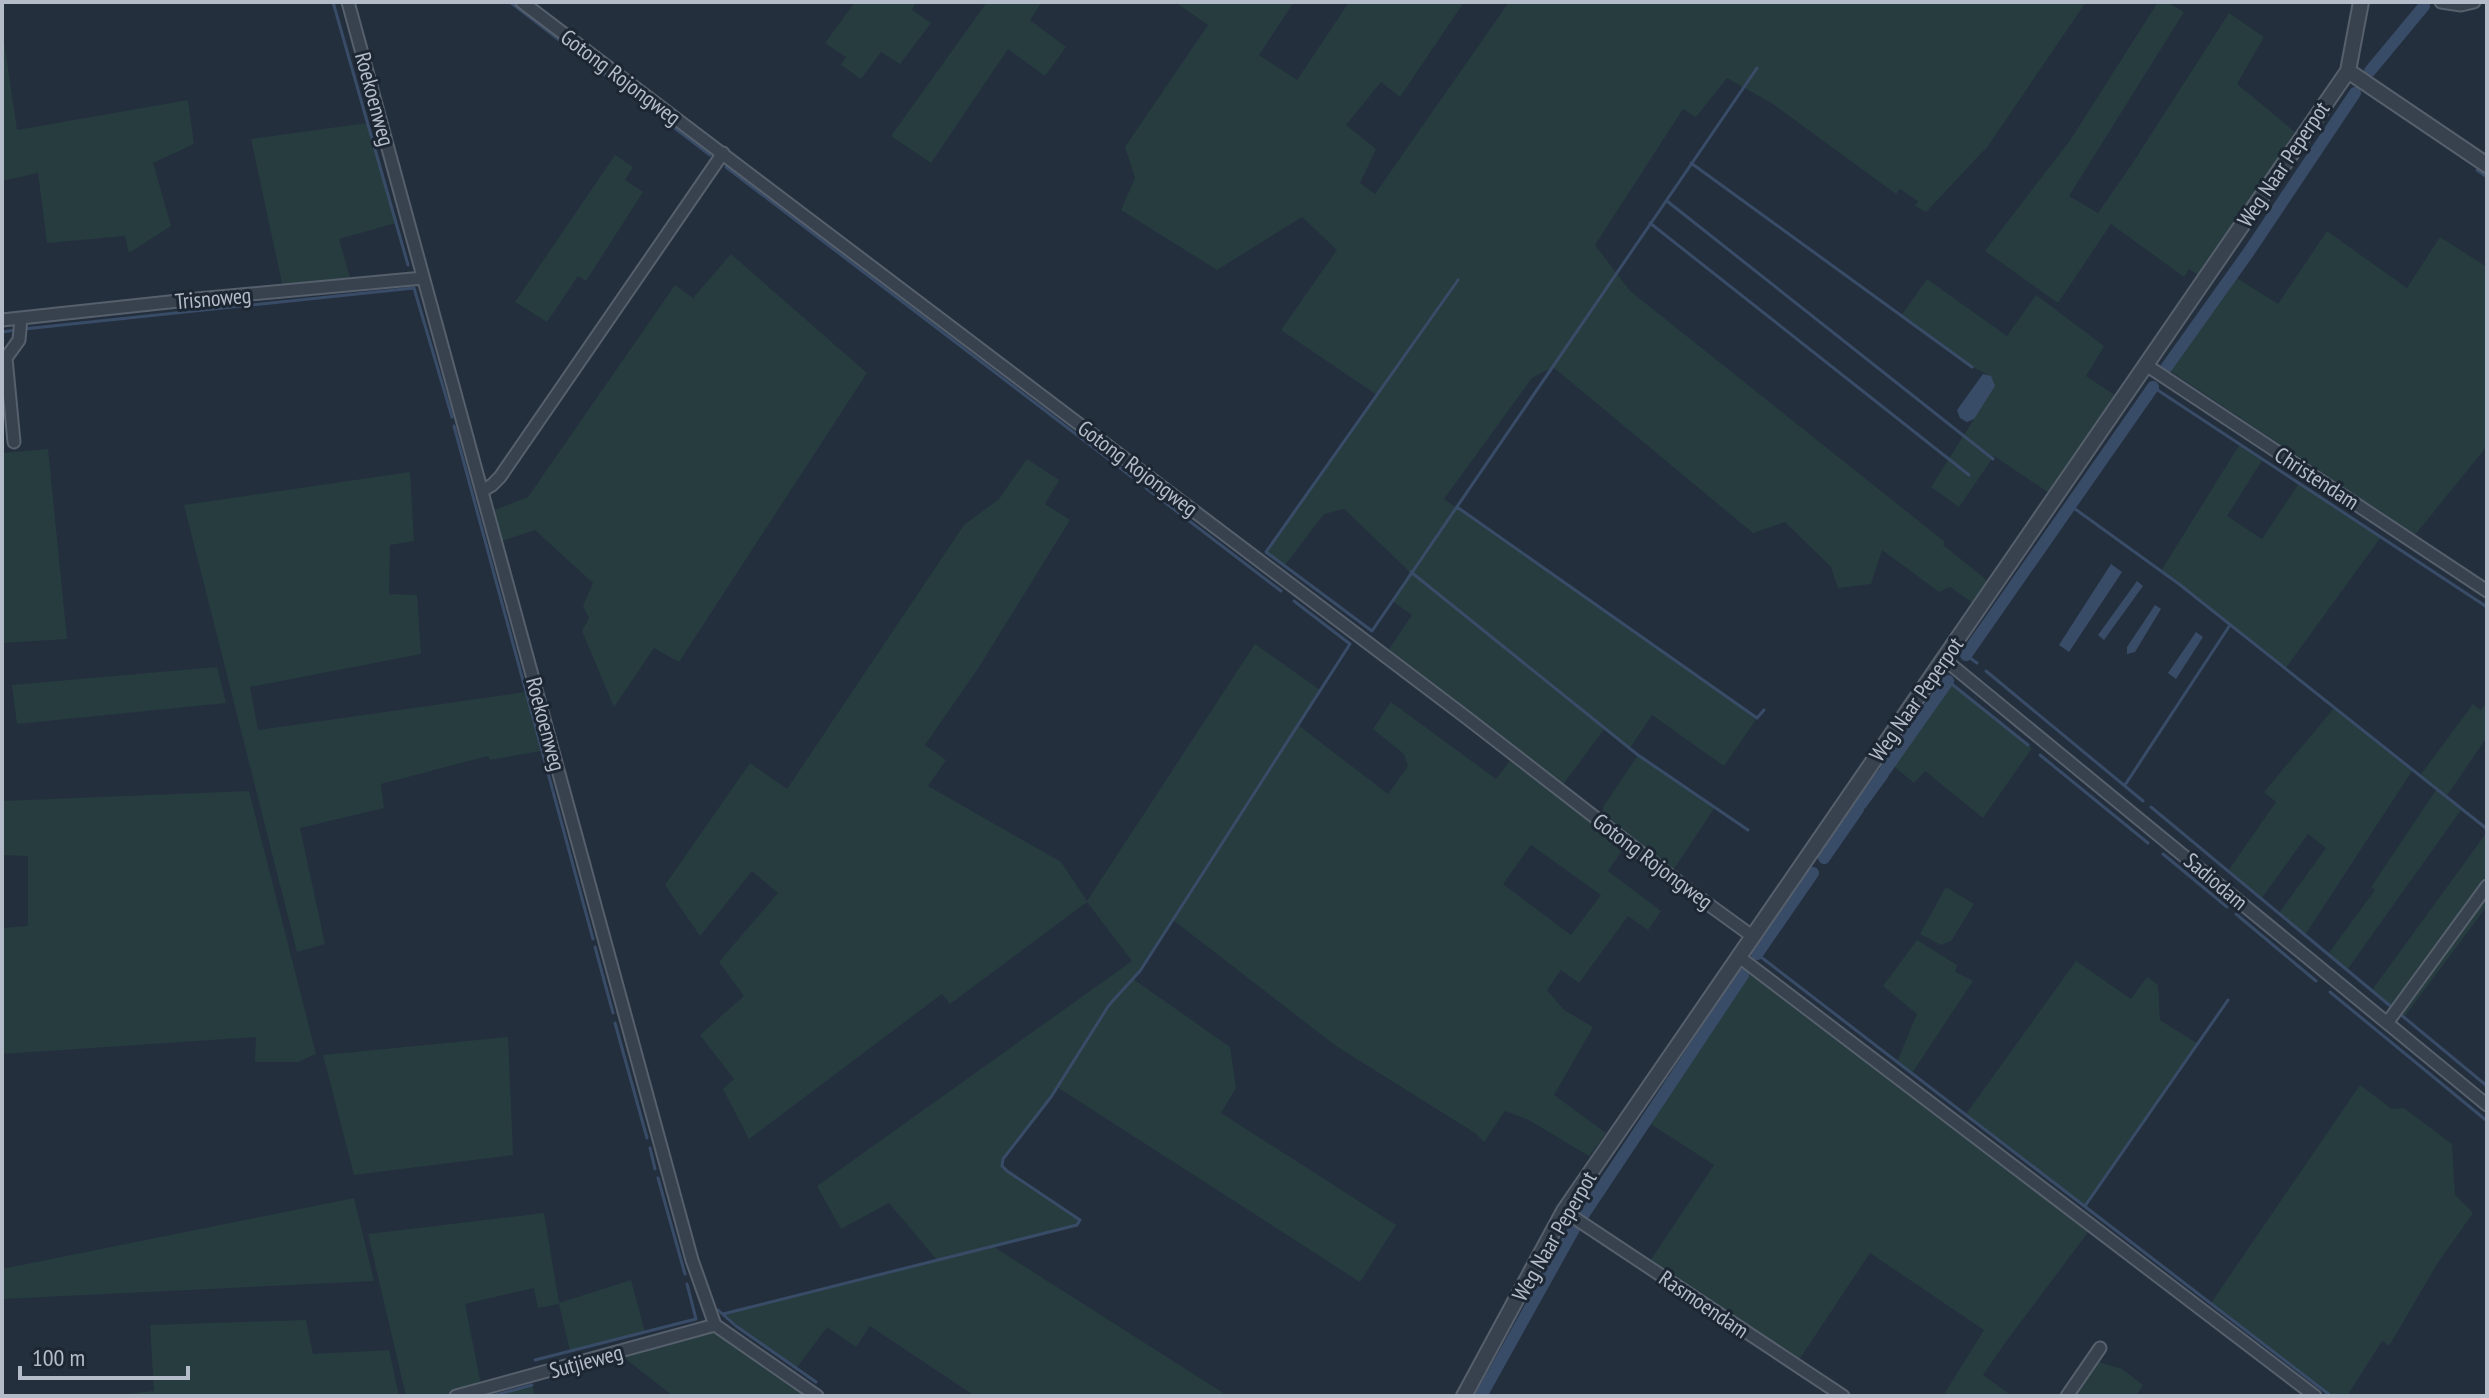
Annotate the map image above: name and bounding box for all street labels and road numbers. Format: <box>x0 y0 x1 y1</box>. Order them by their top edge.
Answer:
street label: Gotong Rojongweg <box>555 23 687 131</box>
street label: Roekoenweg <box>349 49 401 149</box>
street label: Weg Naar Peperpot <box>2231 96 2335 232</box>
street label: Trisnoweg <box>174 281 252 315</box>
street label: Gotong Rojongweg <box>1072 414 1204 522</box>
street label: Christendam <box>2269 440 2365 516</box>
street label: Weg Naar Peperpot <box>1863 631 1969 767</box>
street label: Roekoenweg <box>520 674 572 774</box>
street label: Gotong Rojongweg <box>1587 807 1719 915</box>
street label: Sadiodam <box>2178 846 2254 916</box>
street label: Weg Naar Peperpot <box>1506 1166 1602 1306</box>
street label: Rasmoendam <box>1654 1264 1754 1344</box>
street label: Sutjieweg <box>546 1338 626 1384</box>

